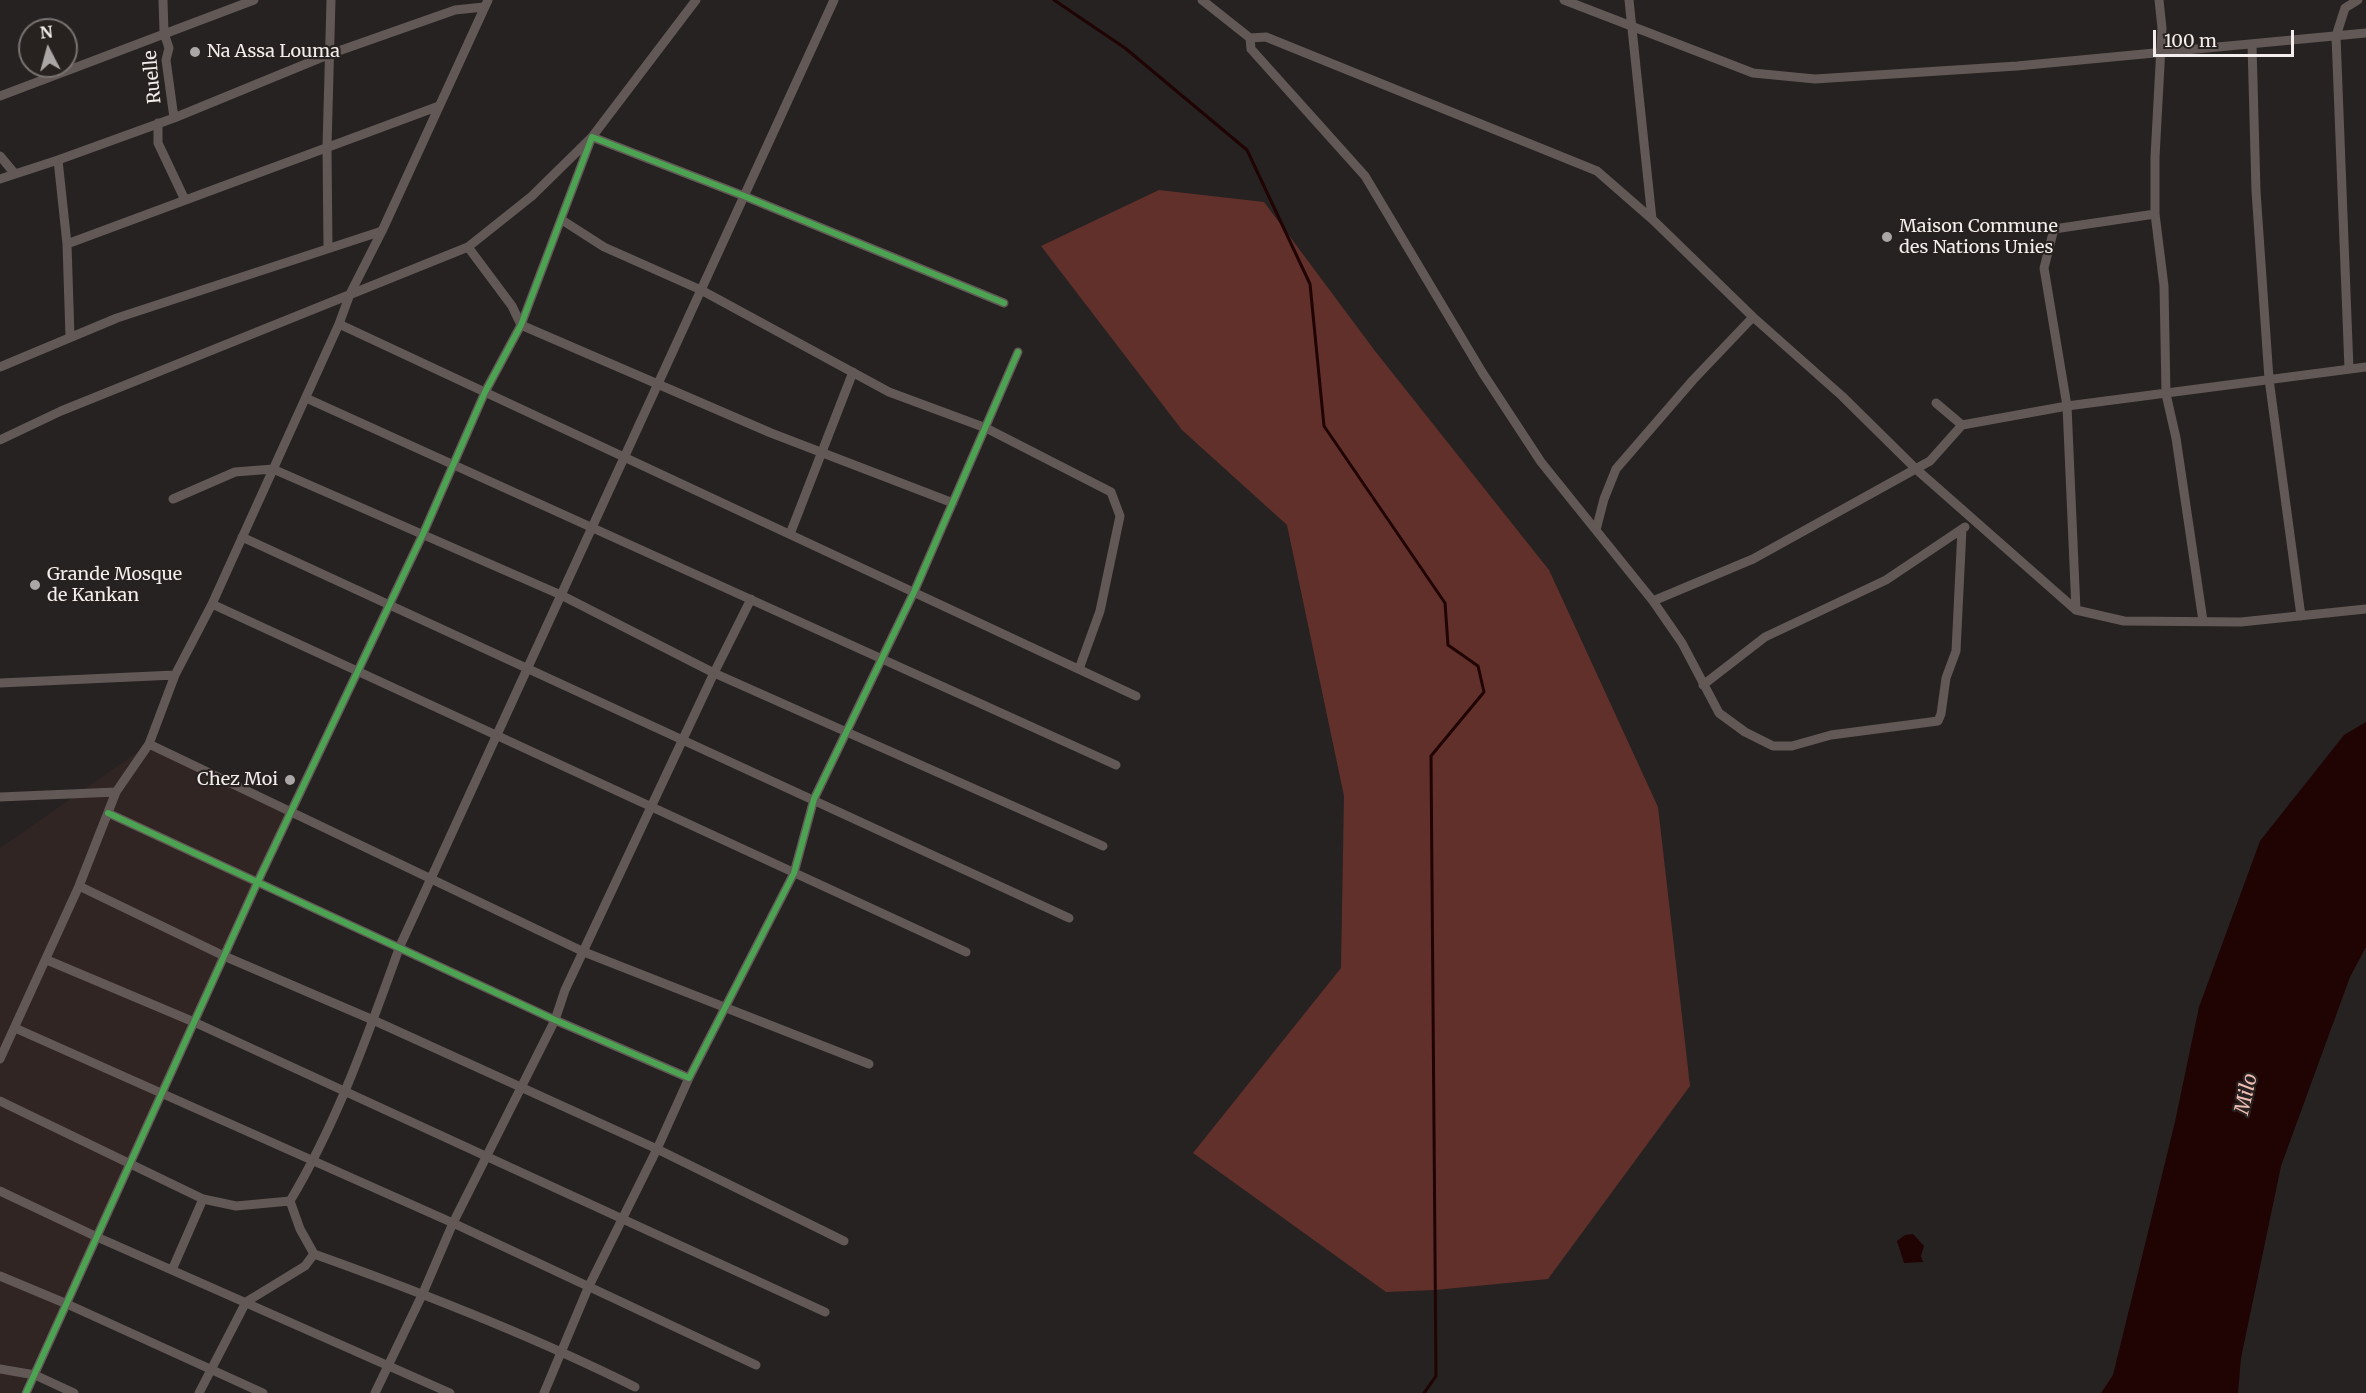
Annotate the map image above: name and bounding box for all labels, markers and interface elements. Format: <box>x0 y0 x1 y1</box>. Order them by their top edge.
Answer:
north arrow <box>18 18 78 78</box>
scale bar <box>2156 18 2297 56</box>
text: N <box>39 21 54 43</box>
text: 100 m <box>2164 29 2217 52</box>
place label: Na Assa Louma <box>207 41 340 63</box>
marker: Na Assa Louma <box>188 45 202 59</box>
street label: Ruelle <box>140 49 166 105</box>
place label: Maison Commune des Nations Unies <box>1899 216 2058 258</box>
marker: Maison Commune des Nations Unies <box>1880 230 1894 244</box>
place label: Grande Mosque de Kankan <box>47 564 182 606</box>
marker: Grande Mosque de Kankan <box>28 578 42 592</box>
place label: Chez Moi <box>197 769 278 791</box>
marker: Chez Moi <box>283 773 297 787</box>
water label: Milo <box>2231 1071 2263 1117</box>

